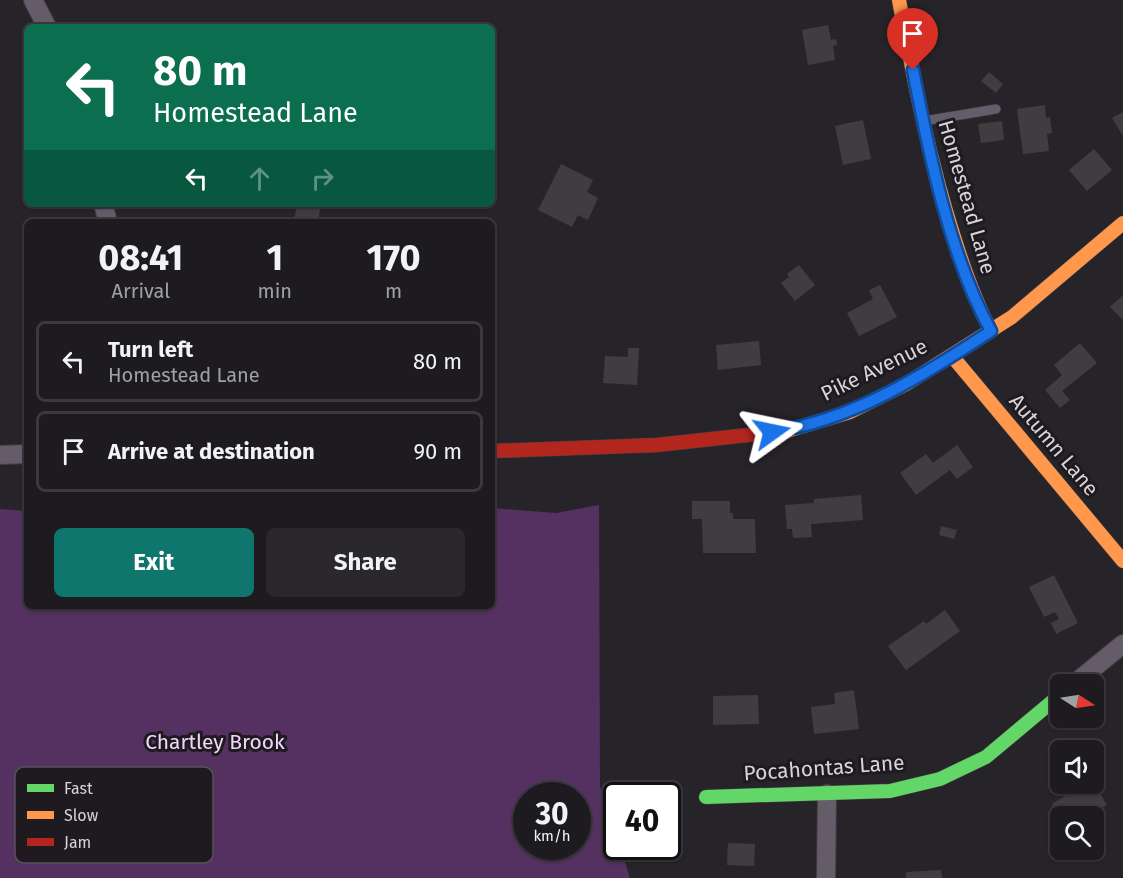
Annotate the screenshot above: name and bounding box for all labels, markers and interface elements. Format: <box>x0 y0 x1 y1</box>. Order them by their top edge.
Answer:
pin <box>887 8 938 70</box>
icon: arrive <box>896 17 929 50</box>
text: 80 m <box>153 46 247 96</box>
icon: left <box>54 48 132 126</box>
text: Homestead Lane <box>153 97 358 129</box>
street label: Homestead Lane <box>933 117 1001 277</box>
icon: left <box>180 162 213 195</box>
icon: ahead <box>243 162 276 195</box>
icon: right <box>306 162 339 195</box>
text: 08:41 <box>98 236 183 280</box>
text: 1 <box>266 236 283 280</box>
text: 170 <box>366 236 421 280</box>
text: Arrival <box>111 279 170 303</box>
text: min <box>258 279 292 303</box>
text: m <box>385 279 402 303</box>
street label: Pike Avenue <box>816 333 932 407</box>
text: Turn left <box>108 336 193 363</box>
icon: left <box>57 345 90 378</box>
text: 80 m <box>413 348 462 375</box>
text: Homestead Lane <box>108 363 260 387</box>
street label: Autumn Lane <box>1004 389 1104 501</box>
position arrow <box>740 400 804 464</box>
icon: arrive <box>57 435 90 468</box>
text: Arrive at destination <box>108 438 315 465</box>
text: 90 m <box>413 438 462 465</box>
button: Exit <box>54 528 254 597</box>
button: Share <box>266 528 465 597</box>
north arrow <box>1050 674 1104 728</box>
map controls <box>1050 674 1104 860</box>
park label: Chartley Brook <box>145 729 285 755</box>
button: sound <box>1050 740 1104 794</box>
street label: Pocahontas Lane <box>743 749 905 787</box>
legend <box>15 767 213 863</box>
text: Fast <box>64 779 93 798</box>
speed limit sign: 40 <box>603 782 681 860</box>
text: 30 <box>535 796 569 832</box>
text: Slow <box>64 806 99 825</box>
button: search <box>1050 806 1104 860</box>
text: km/h <box>533 827 571 845</box>
text: Jam <box>64 833 91 852</box>

